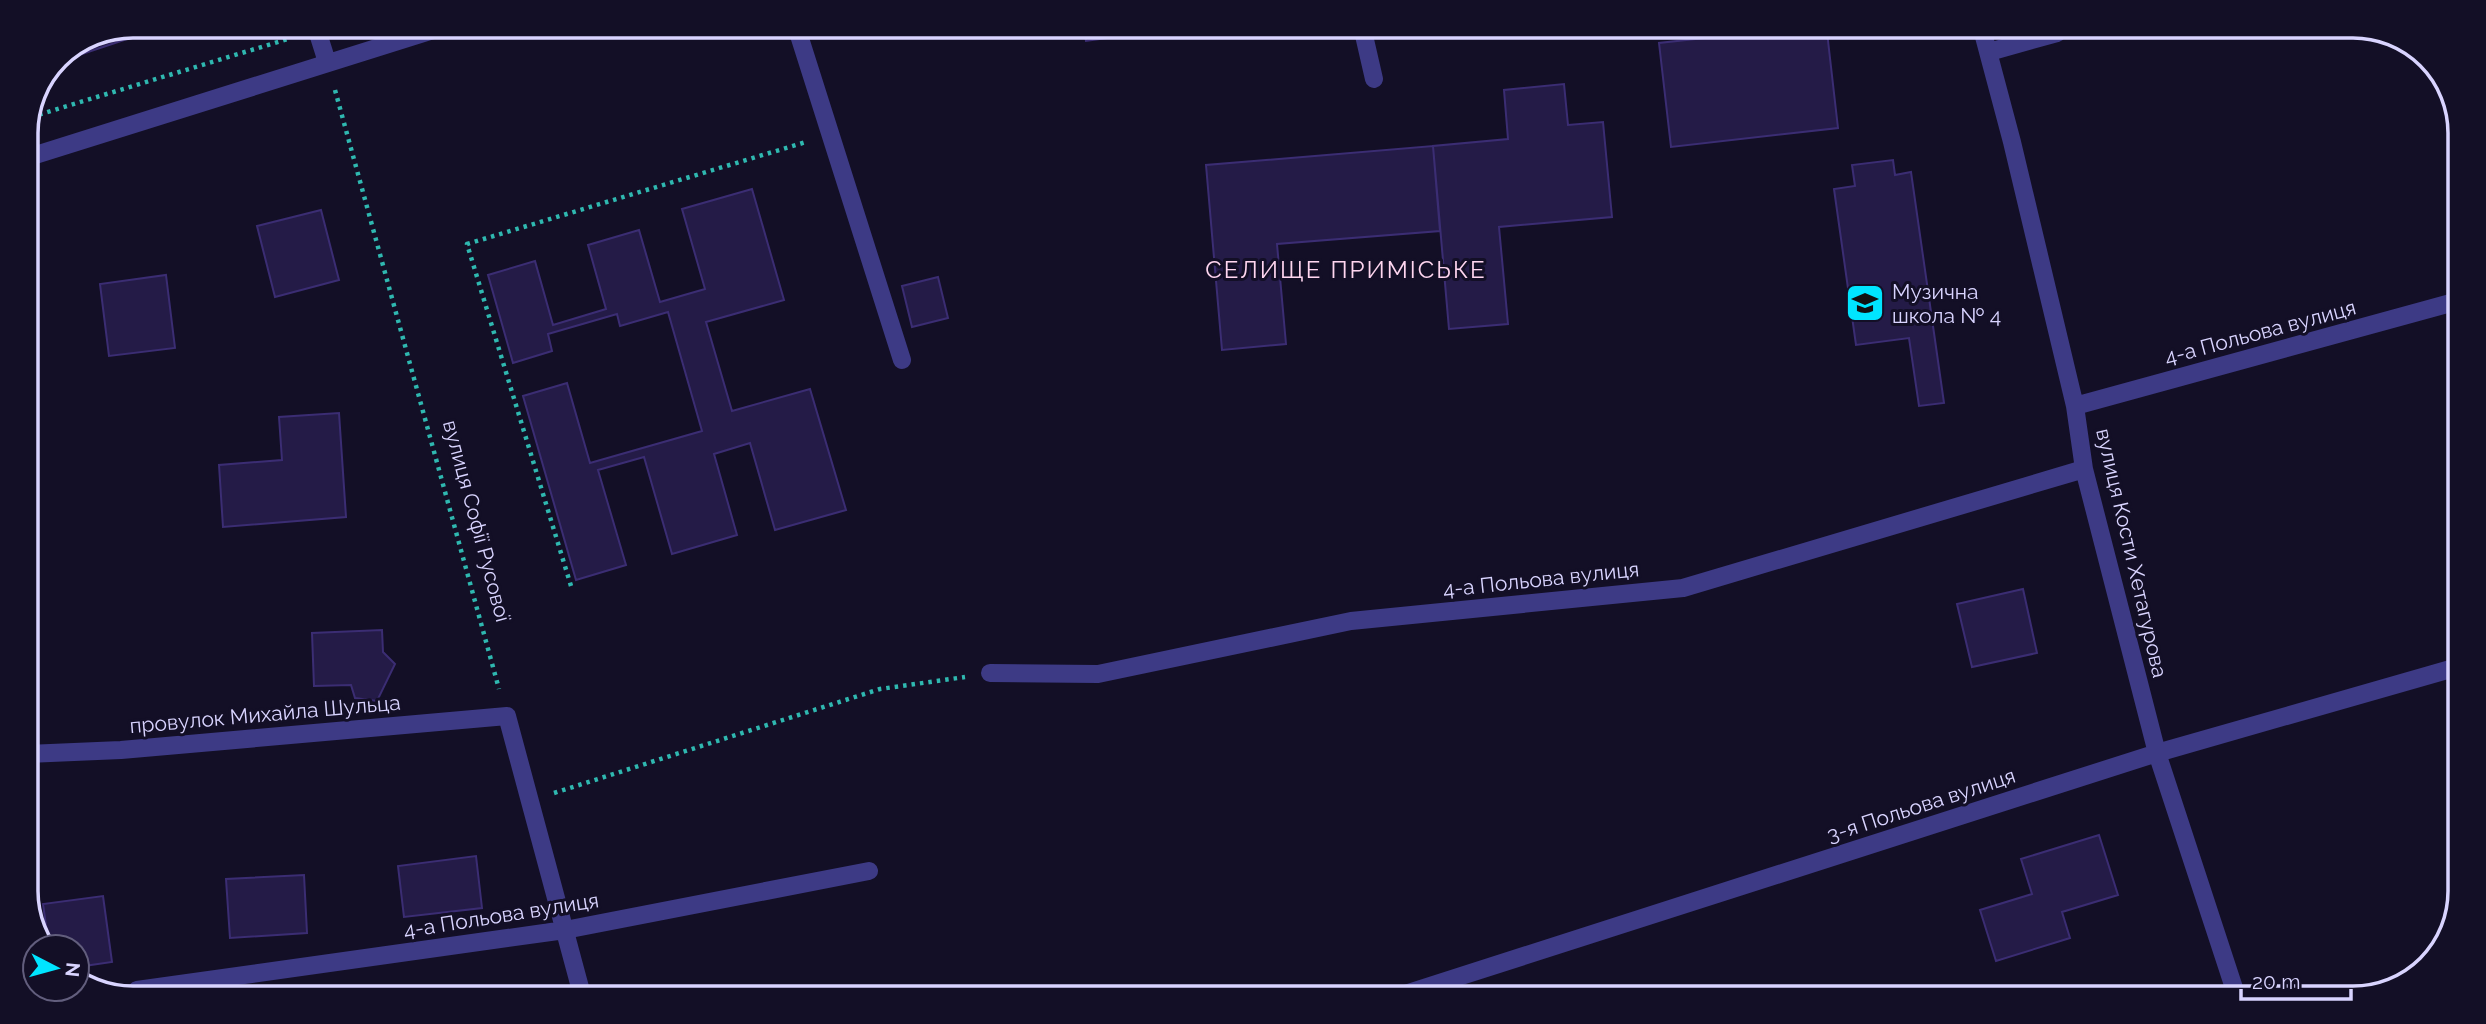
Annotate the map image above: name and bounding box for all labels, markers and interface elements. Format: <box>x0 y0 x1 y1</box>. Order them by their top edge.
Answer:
district label: СЕЛИЩЕ ПРИМІСЬКЕ <box>1205 255 1487 284</box>
place label: Музична школа № 4 <box>1892 279 2001 328</box>
school or university icon: Музична школа № 4 <box>1844 282 1886 324</box>
street label: 4-а Польова вулиця <box>2161 294 2359 370</box>
street label: вулиця Софії Русової <box>438 417 516 625</box>
street label: вулиця Кости Хетагурова <box>2091 426 2173 680</box>
street label: 4-а Польова вулиця <box>1442 556 1640 602</box>
street label: провулок Михайла Шульца <box>128 690 402 738</box>
street label: 3-я Польова вулиця <box>1824 763 2018 847</box>
street label: 4-а Польова вулиця <box>402 887 600 943</box>
north arrow <box>21 933 91 1003</box>
scale bar <box>2241 958 2351 1002</box>
text: N <box>61 961 85 978</box>
text: 20 m <box>2252 969 2300 994</box>

